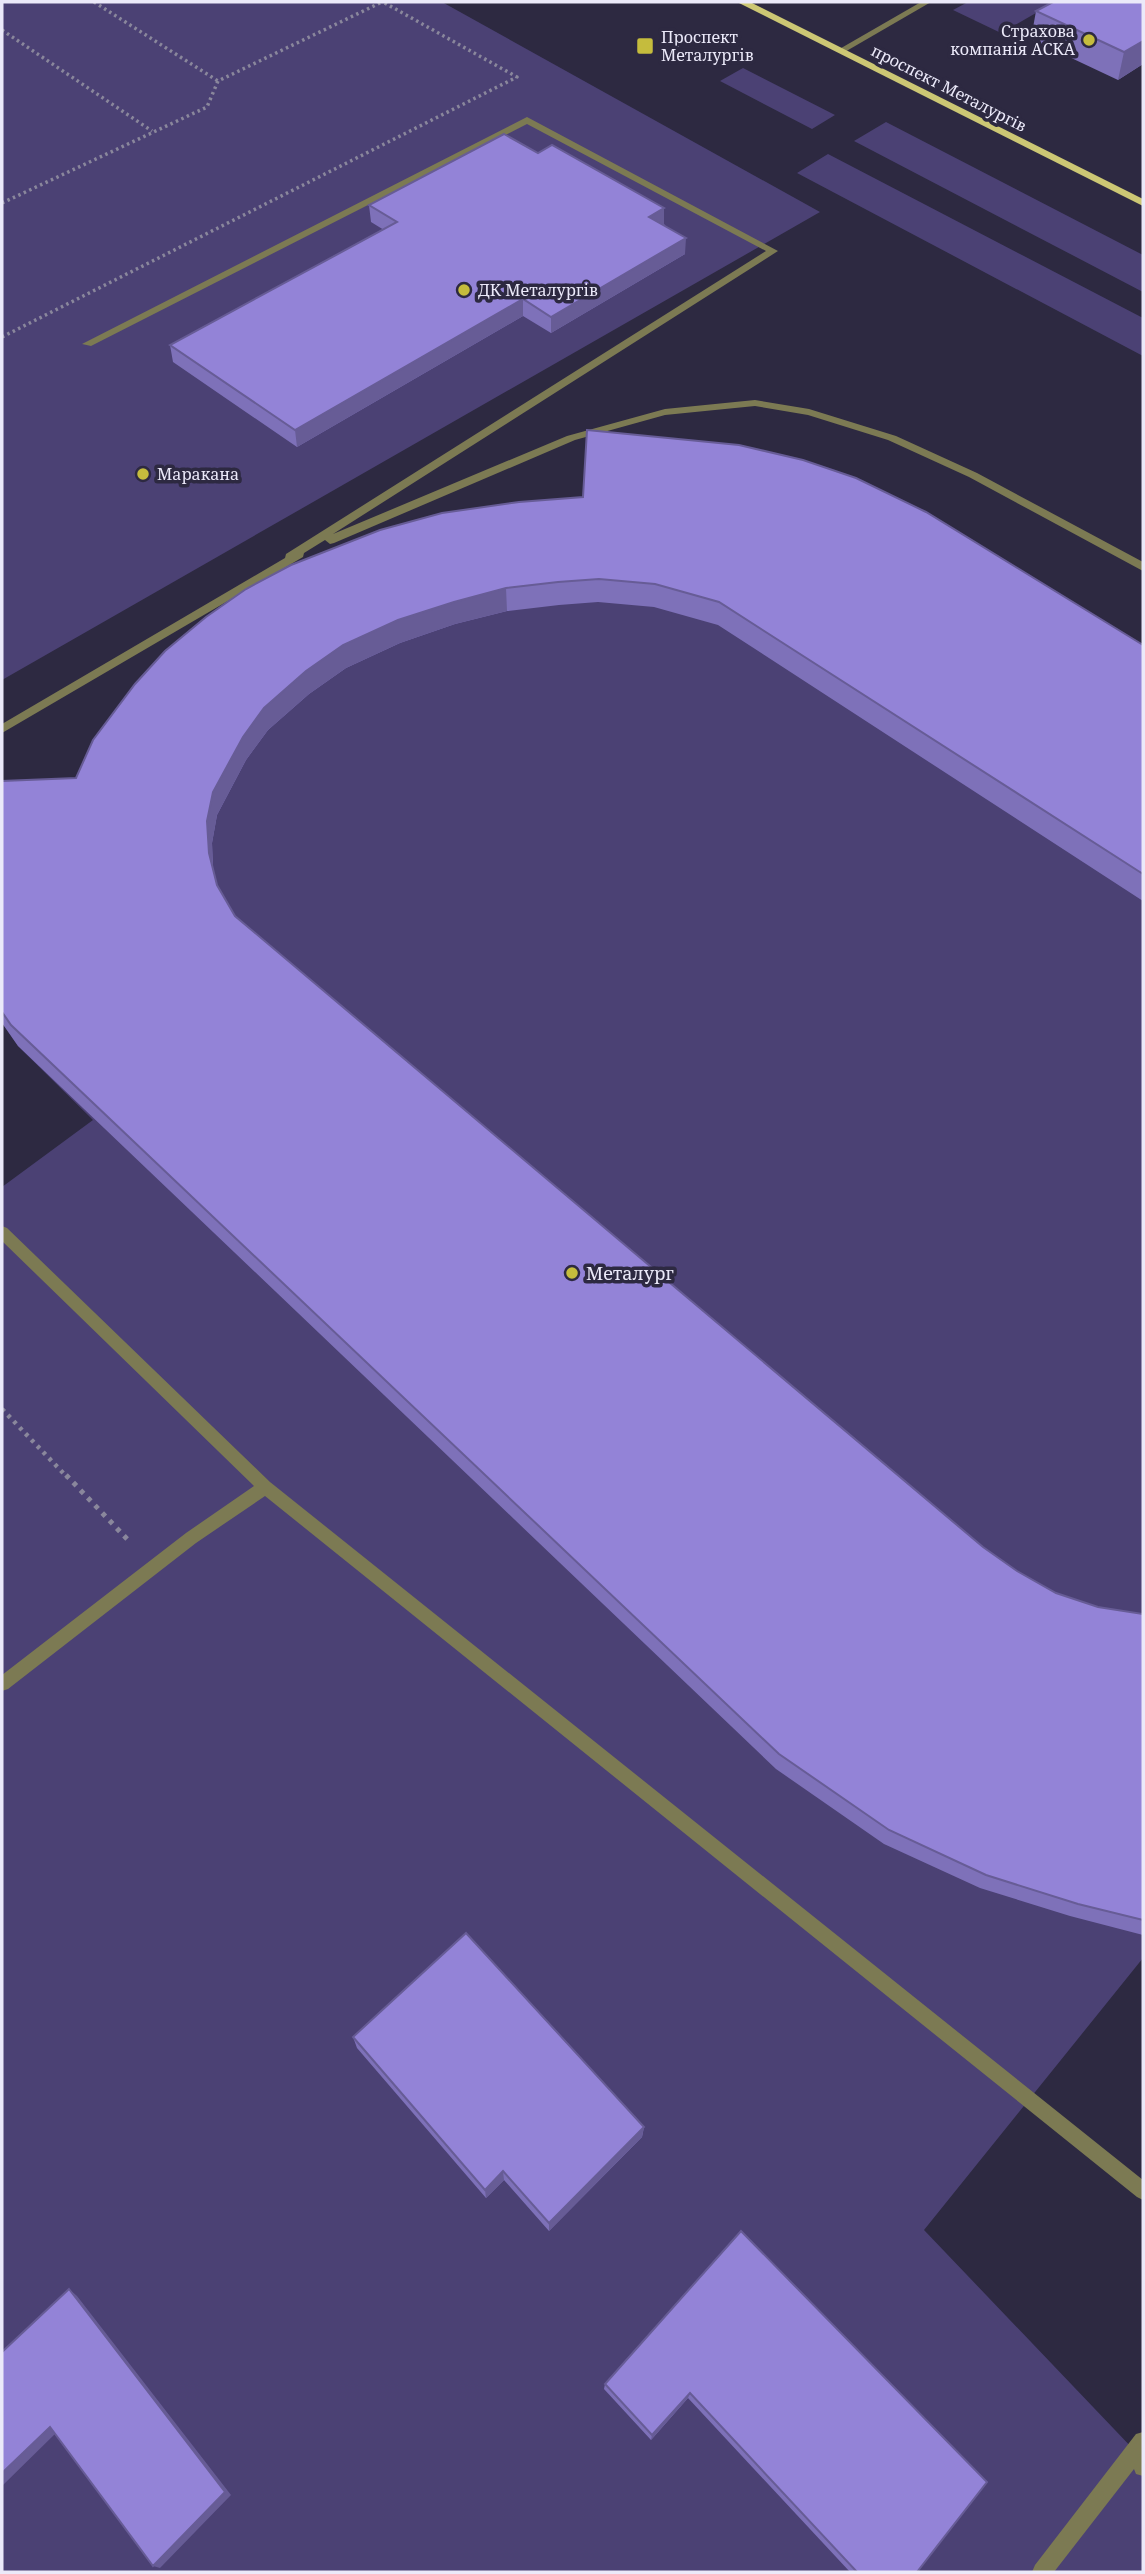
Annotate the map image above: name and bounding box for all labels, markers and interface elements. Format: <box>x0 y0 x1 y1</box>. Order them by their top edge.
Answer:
place label: Страхова компанія АСКА <box>950 20 1076 60</box>
place label: Проспект Металургів <box>661 26 754 66</box>
marker: Страхова компанія АСКА <box>1081 32 1097 48</box>
marker: Проспект Металургів <box>635 36 655 56</box>
street label: проспект Металургів <box>868 39 1031 137</box>
place label: ДК Металургів <box>478 279 598 301</box>
marker: ДК Металургів <box>456 282 472 298</box>
place label: Маракана <box>157 463 239 485</box>
marker: Маракана <box>135 466 151 482</box>
place label: Металург <box>586 1261 674 1285</box>
marker: Металург <box>564 1265 580 1281</box>

